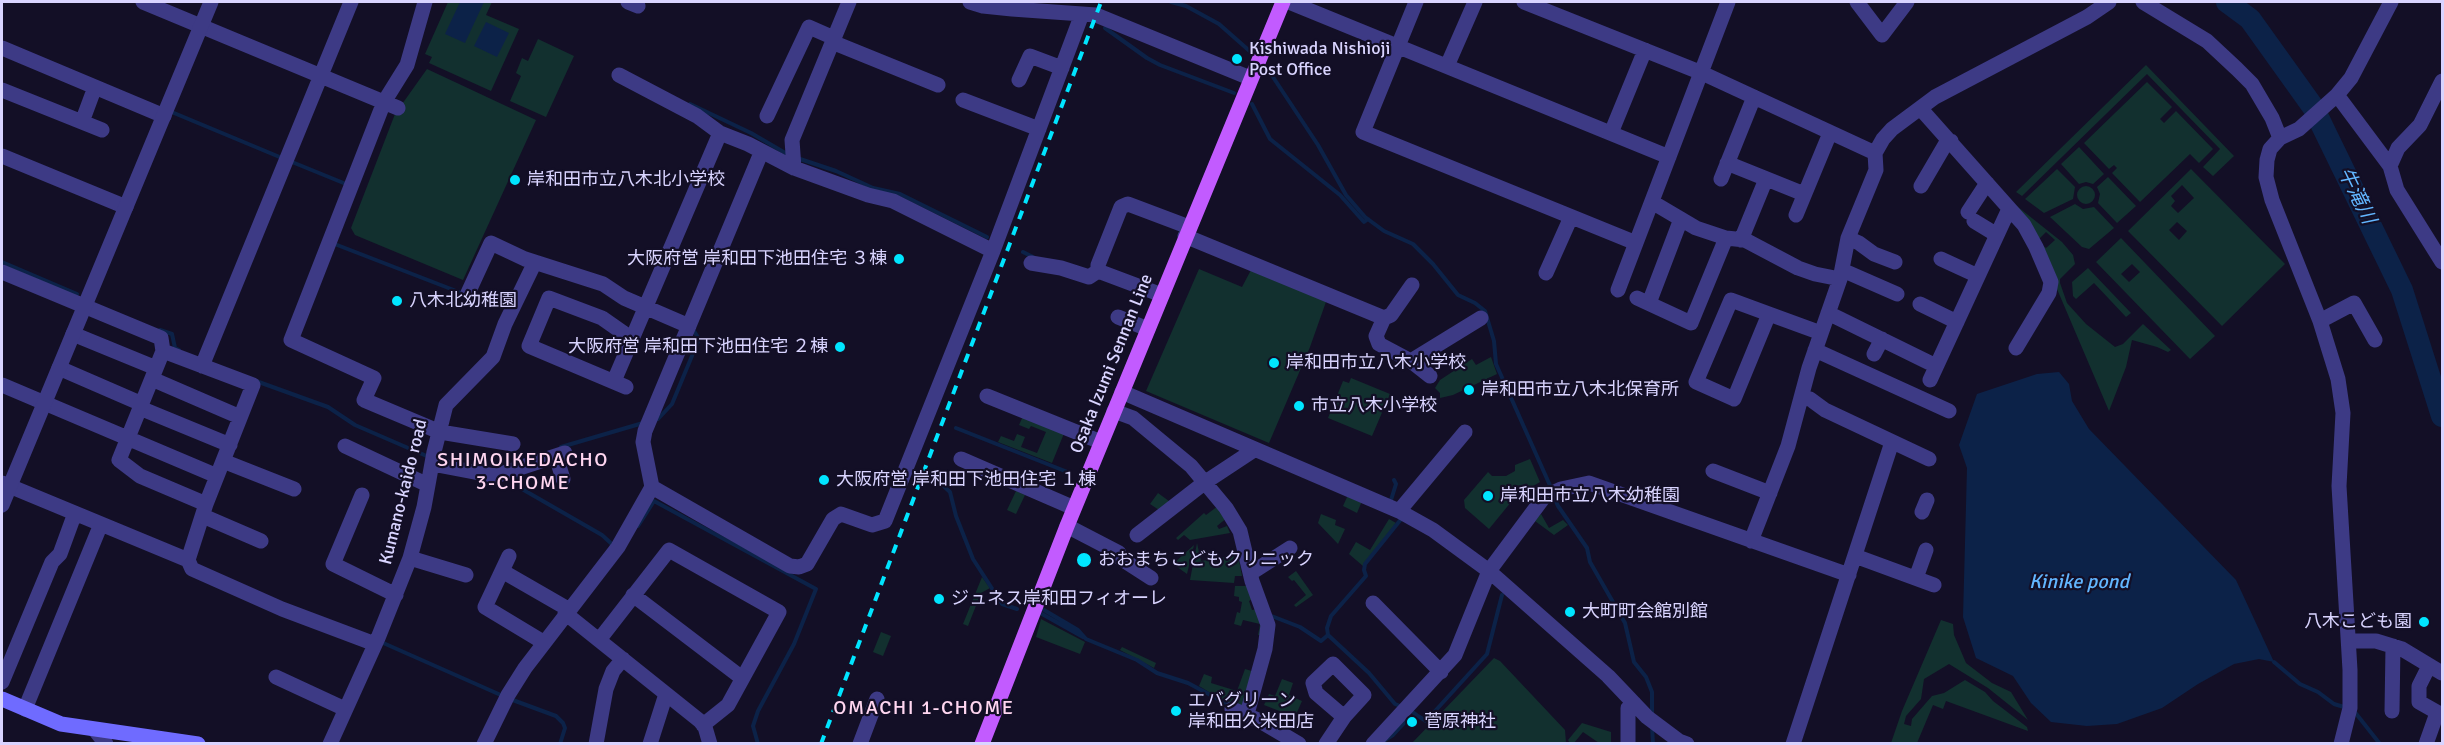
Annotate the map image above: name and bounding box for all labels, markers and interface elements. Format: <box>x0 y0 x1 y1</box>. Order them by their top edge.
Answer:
place label: Kishiwada Nishioji Post Office <box>1249 38 1390 80</box>
marker: Kishiwada Nishioji Post Office <box>1230 52 1244 66</box>
water label: 牛滝川 <box>2332 164 2380 228</box>
place label: 岸和田市立八木北小学校 <box>527 169 725 191</box>
marker: 岸和田市立八木北小学校 <box>508 173 522 187</box>
place label: 大阪府営 岸和田下池田住宅 ３棟 <box>627 248 887 270</box>
marker: 大阪府営 岸和田下池田住宅 ３棟 <box>892 252 906 266</box>
street label: Osaka Izumi Sennan Line <box>1066 271 1158 457</box>
place label: 八木北幼稚園 <box>409 290 517 312</box>
marker: 八木北幼稚園 <box>390 294 404 308</box>
place label: 大阪府営 岸和田下池田住宅 ２棟 <box>568 336 828 358</box>
marker: 大阪府営 岸和田下池田住宅 ２棟 <box>833 340 847 354</box>
place label: 岸和田市立八木小学校 <box>1286 352 1466 374</box>
marker: 岸和田市立八木小学校 <box>1267 356 1281 370</box>
place label: 岸和田市立八木北保育所 <box>1481 379 1679 401</box>
marker: 岸和田市立八木北保育所 <box>1462 383 1476 397</box>
place label: 市立八木小学校 <box>1311 395 1437 417</box>
marker: 市立八木小学校 <box>1292 399 1306 413</box>
street label: Kumano-kaido road <box>375 417 433 567</box>
district label: SHIMOIKEDACHO 3-CHOME <box>437 449 609 496</box>
place label: 大阪府営 岸和田下池田住宅 １棟 <box>836 469 1096 491</box>
marker: 大阪府営 岸和田下池田住宅 １棟 <box>817 473 831 487</box>
place label: 岸和田市立八木幼稚園 <box>1500 485 1680 507</box>
marker: 岸和田市立八木幼稚園 <box>1481 489 1495 503</box>
place label: おおまちこどもクリニック <box>1098 549 1314 571</box>
marker: おおまちこどもクリニック <box>1075 551 1093 569</box>
water label: Kinike pond <box>2029 571 2129 595</box>
place label: ジュネス岸和田フィオーレ <box>951 588 1167 610</box>
marker: ジュネス岸和田フィオーレ <box>932 592 946 606</box>
place label: 大町町会館別館 <box>1582 601 1708 623</box>
marker: 大町町会館別館 <box>1563 605 1577 619</box>
place label: 八木こども園 <box>2304 611 2412 633</box>
marker: 八木こども園 <box>2417 615 2431 629</box>
place label: エバグリーン 岸和田久米田店 <box>1188 690 1314 732</box>
district label: OMACHI 1-CHOME <box>833 697 1015 721</box>
marker: エバグリーン 岸和田久米田店 <box>1169 704 1183 718</box>
place label: 菅原神社 <box>1424 711 1496 733</box>
marker: 菅原神社 <box>1405 715 1419 729</box>

